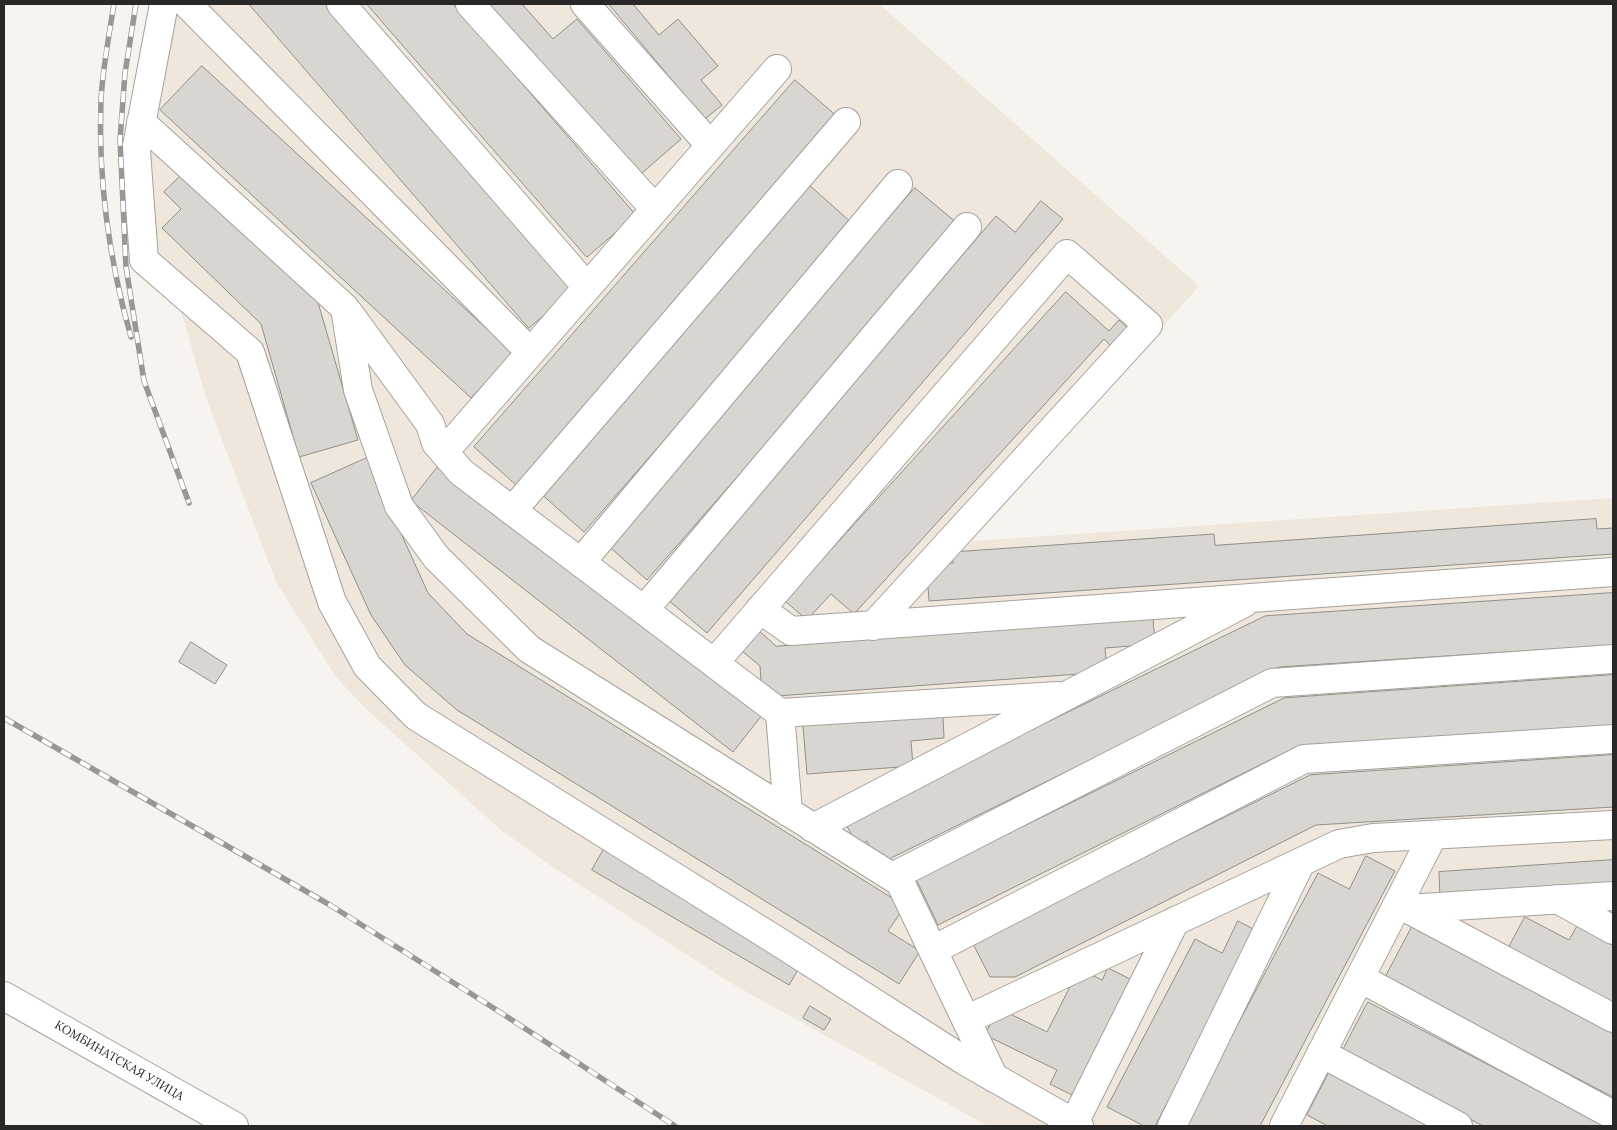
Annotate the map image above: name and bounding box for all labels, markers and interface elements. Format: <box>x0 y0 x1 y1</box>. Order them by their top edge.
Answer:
street label: КОМБИНАТСКАЯ УЛИЦА <box>52 1018 186 1104</box>

